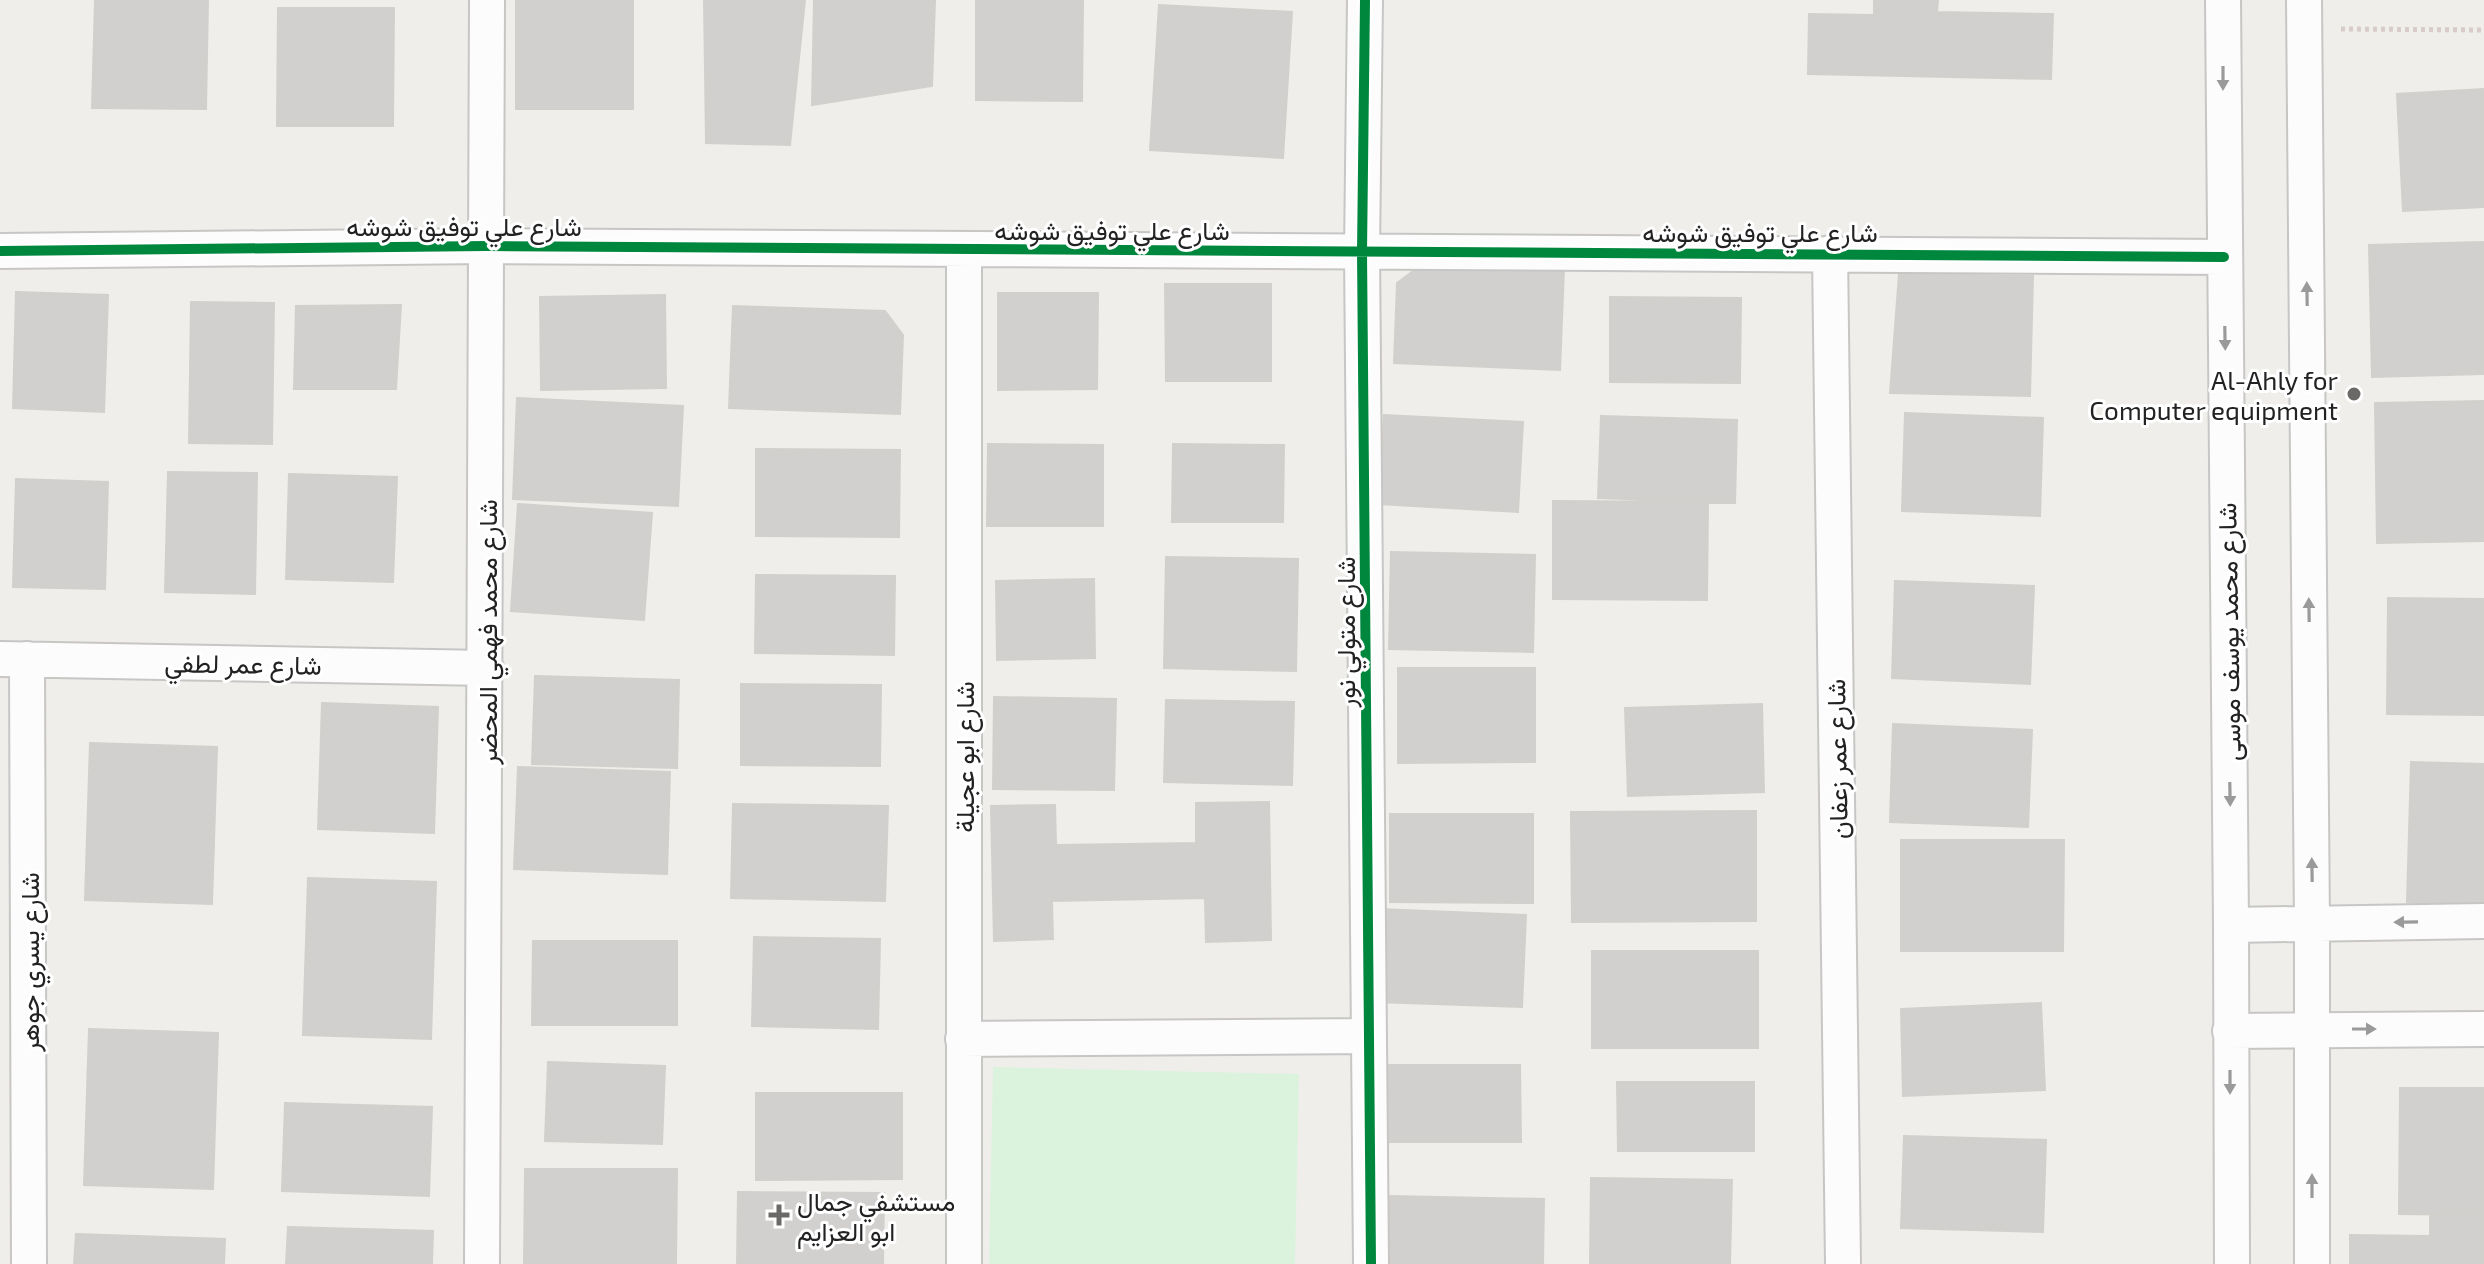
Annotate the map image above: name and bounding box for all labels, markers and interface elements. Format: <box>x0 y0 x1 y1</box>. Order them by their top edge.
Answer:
one-way arrow <box>2217 66 2229 91</box>
street label: شارع علي توفيق شوشه <box>346 210 582 248</box>
street label: شارع علي توفيق شوشه <box>994 214 1230 252</box>
street label: شارع علي توفيق شوشه <box>1642 216 1878 254</box>
one-way arrow <box>2300 281 2313 306</box>
one-way arrow <box>2219 326 2231 351</box>
place label: Al-Ahly for Computer equipment <box>2089 364 2338 425</box>
marker: Al-Ahly for Computer equipment <box>2345 385 2363 403</box>
street label: شارع محمد فهمي المحضر <box>471 499 509 766</box>
street label: شارع محمد يوسف موسى <box>2210 502 2250 762</box>
street label: شارع متولي نور <box>1329 557 1367 708</box>
one-way arrow <box>2303 597 2315 622</box>
street label: شارع عمر لطفي <box>164 646 322 687</box>
street label: شارع عمر زعفان <box>1819 679 1857 839</box>
street label: شارع ابو عجيلة <box>948 681 983 833</box>
one-way arrow <box>2224 782 2236 807</box>
one-way arrow <box>2306 857 2318 882</box>
street label: شارع يسري جوهر <box>13 872 51 1053</box>
one-way arrow <box>2393 916 2418 928</box>
one-way arrow <box>2352 1023 2377 1036</box>
one-way arrow <box>2224 1070 2236 1095</box>
one-way arrow <box>2306 1173 2318 1198</box>
place label: مستشفي جمال ابو العزايم <box>797 1185 955 1249</box>
marker: مستشفي جمال ابو العزايم <box>768 1204 790 1226</box>

